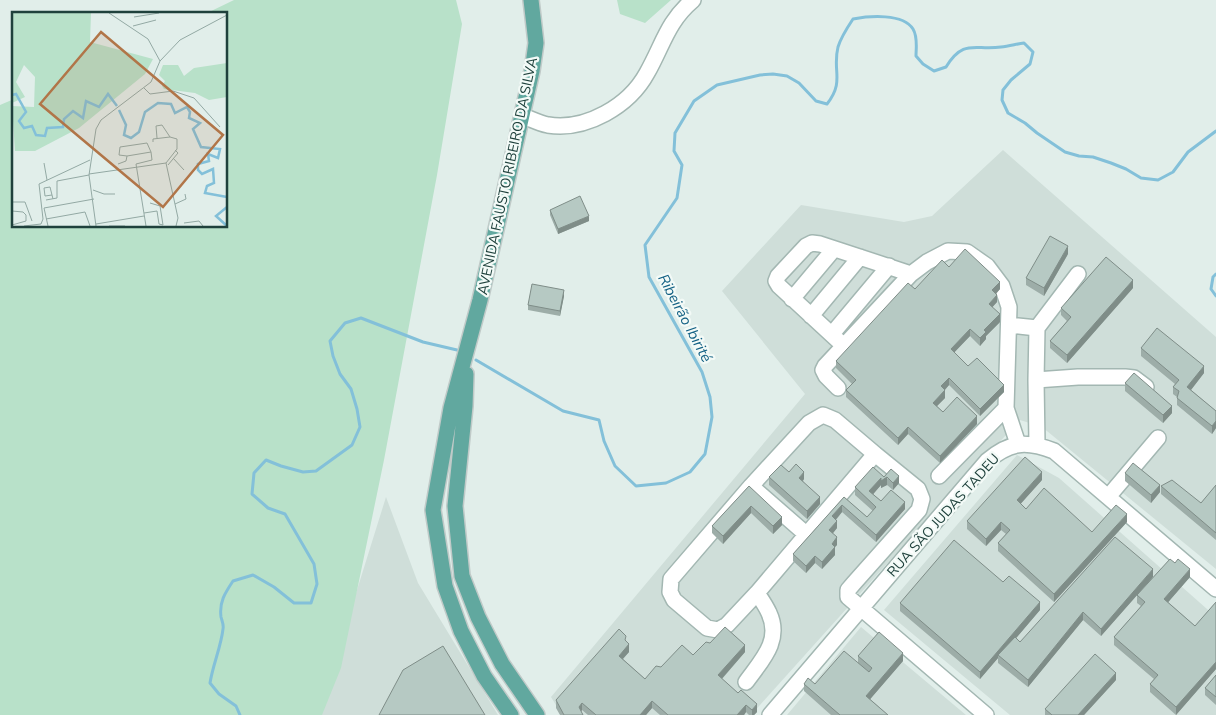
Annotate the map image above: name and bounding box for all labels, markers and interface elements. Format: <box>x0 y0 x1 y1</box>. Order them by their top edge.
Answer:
inset map <box>12 12 228 228</box>
street label: AVENIDA FAUSTO RIBEIRO DA SILVA <box>473 56 542 297</box>
water label: Ribeirão Ibirité <box>653 270 717 366</box>
street label: RUA SÃO JUDAS TADEU <box>883 450 1004 581</box>

